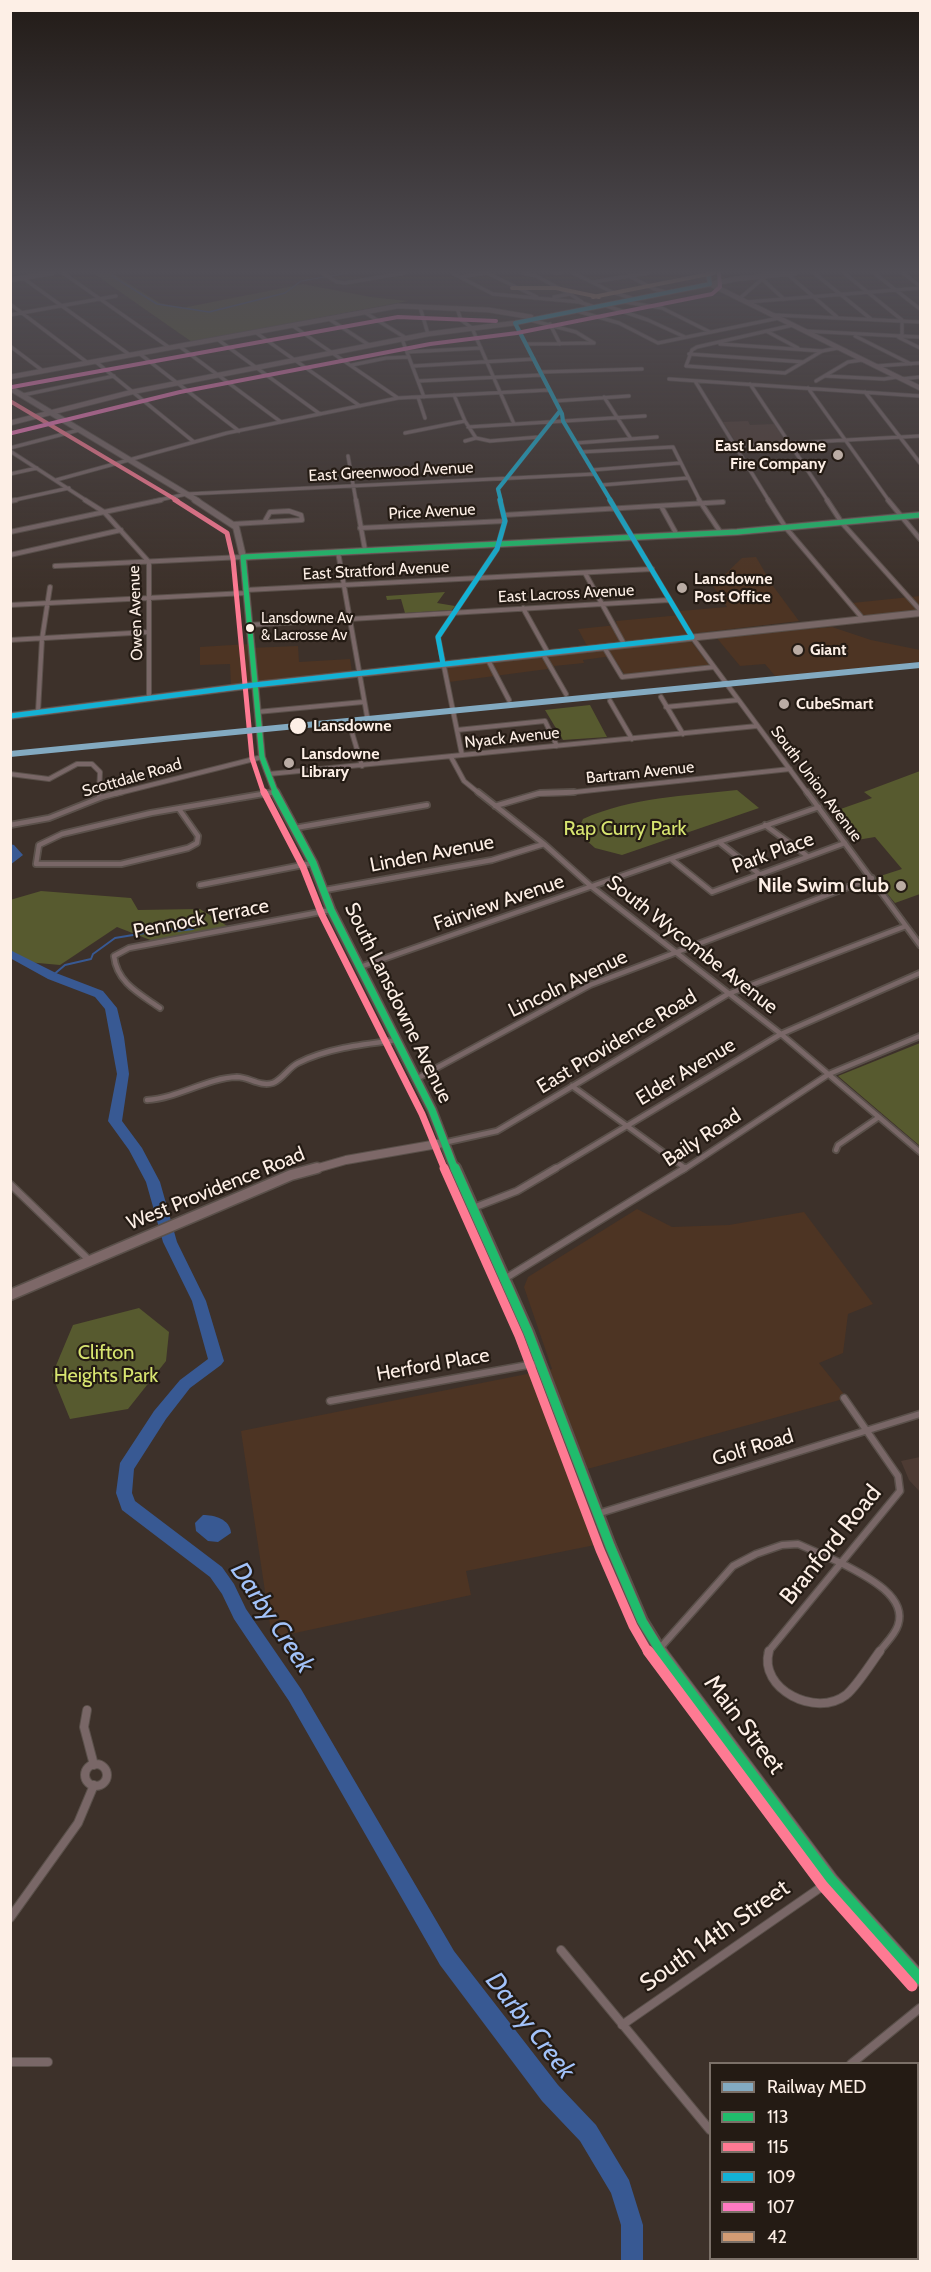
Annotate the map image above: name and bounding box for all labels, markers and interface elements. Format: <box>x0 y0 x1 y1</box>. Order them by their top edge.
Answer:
place label: East Lansdowne Fire Company <box>715 436 826 474</box>
marker: East Lansdowne Fire Company <box>831 448 845 462</box>
street label: East Greenwood Avenue <box>308 458 474 486</box>
street label: Price Avenue <box>388 500 476 524</box>
street label: East Stratford Avenue <box>302 558 450 584</box>
street label: Owen Avenue <box>125 565 147 661</box>
place label: Lansdowne Post Office <box>694 569 772 607</box>
street label: East Lacross Avenue <box>497 581 635 607</box>
marker: Lansdowne Post Office <box>675 581 689 595</box>
place label: Lansdowne Av & Lacrosse Av <box>261 610 353 645</box>
marker: Lansdowne Av & Lacrosse Av <box>244 622 256 634</box>
place label: Giant <box>810 640 847 660</box>
marker: Giant <box>791 643 805 657</box>
place label: CubeSmart <box>796 694 873 714</box>
marker: CubeSmart <box>777 697 791 711</box>
marker: Lansdowne <box>288 716 308 736</box>
place label: Lansdowne <box>313 716 391 736</box>
street label: South Union Avenue <box>766 722 866 846</box>
street label: Nyack Avenue <box>463 723 561 753</box>
place label: Lansdowne Library <box>301 744 379 782</box>
street label: Scottdale Road <box>80 755 184 801</box>
marker: Lansdowne Library <box>282 756 296 770</box>
street label: Bartram Avenue <box>585 758 695 788</box>
park label: Rap Curry Park <box>564 817 686 841</box>
street label: Park Place <box>729 827 817 879</box>
street label: Linden Avenue <box>368 830 496 878</box>
street label: Fairview Avenue <box>431 869 567 937</box>
street label: South Wycombe Avenue <box>602 871 782 1019</box>
place label: Nile Swim Club <box>758 874 889 898</box>
marker: Nile Swim Club <box>894 879 908 893</box>
street label: Pennock Terrace <box>131 894 271 944</box>
street label: South Lansdowne Avenue <box>339 899 457 1107</box>
street label: Lincoln Avenue <box>505 945 631 1023</box>
street label: East Providence Road <box>533 985 701 1099</box>
street label: Elder Avenue <box>632 1033 740 1111</box>
street label: Baily Road <box>658 1104 746 1172</box>
street label: West Providence Road <box>124 1142 308 1236</box>
park label: Clifton Heights Park <box>54 1341 158 1388</box>
street label: Herford Place <box>375 1343 491 1387</box>
street label: Golf Road <box>710 1424 796 1472</box>
street label: Branford Road <box>774 1479 888 1611</box>
water label: Darby Creek <box>223 1557 321 1679</box>
street label: Main Street <box>697 1670 791 1780</box>
street label: South 14th Street <box>635 1874 795 1998</box>
water label: Darby Creek <box>479 1966 581 2086</box>
legend <box>709 2062 919 2260</box>
text: Railway MED <box>767 2076 866 2098</box>
text: 113 <box>767 2106 788 2128</box>
text: 115 <box>767 2136 788 2158</box>
text: 109 <box>767 2166 796 2188</box>
text: 107 <box>767 2196 794 2218</box>
text: 42 <box>767 2226 787 2248</box>

